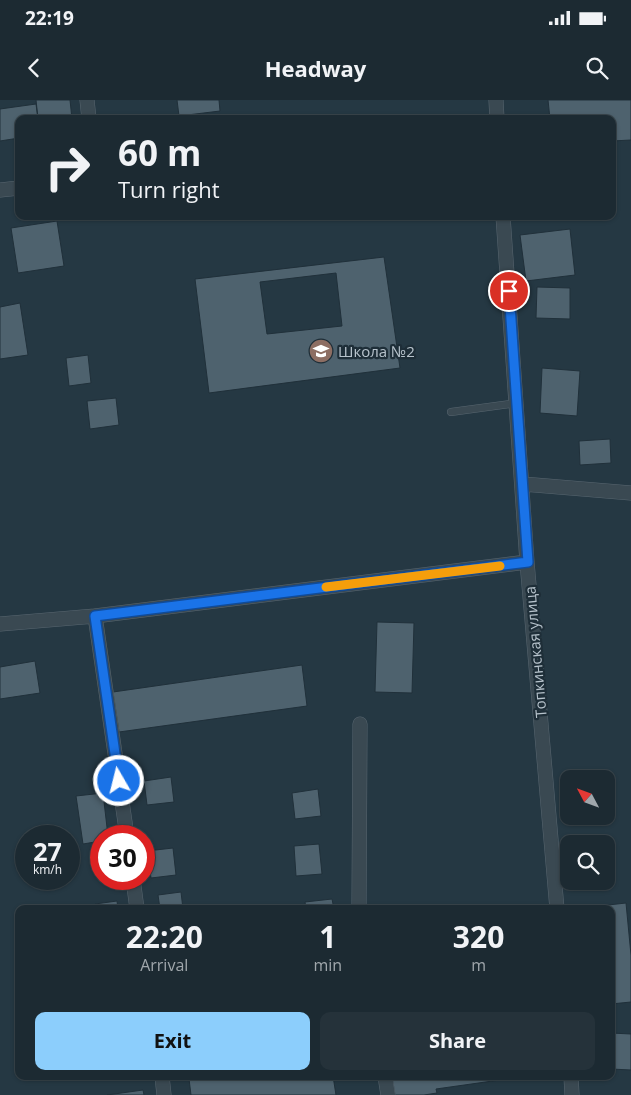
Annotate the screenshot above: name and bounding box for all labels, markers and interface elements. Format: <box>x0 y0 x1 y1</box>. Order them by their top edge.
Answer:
text: 22:19 <box>25 5 74 31</box>
text: Headway <box>265 53 366 83</box>
icon: back <box>20 54 48 82</box>
icon: search <box>583 54 611 82</box>
text: 60 m <box>118 129 201 176</box>
icon: right <box>35 135 100 200</box>
text: Turn right <box>118 174 220 204</box>
pin <box>488 270 530 312</box>
icon: arrive <box>495 277 523 305</box>
school or university icon: Школа №2 <box>308 338 334 364</box>
place label: Школа №2 <box>338 341 415 361</box>
street label: Топкинская улица <box>519 585 551 719</box>
position arrow <box>92 754 144 806</box>
north arrow <box>560 770 615 825</box>
map controls <box>560 770 615 890</box>
speed limit sign: 30 <box>90 825 155 890</box>
text: 27 <box>33 834 62 868</box>
button: search <box>560 835 615 890</box>
text: km/h <box>33 861 62 878</box>
text: 22:20 <box>126 916 203 957</box>
text: 1 <box>319 916 336 957</box>
text: 320 <box>453 916 504 957</box>
text: Arrival <box>140 954 188 976</box>
text: min <box>314 954 342 976</box>
text: m <box>471 954 486 976</box>
button: Exit <box>35 1012 310 1070</box>
button: Share <box>320 1012 595 1070</box>

